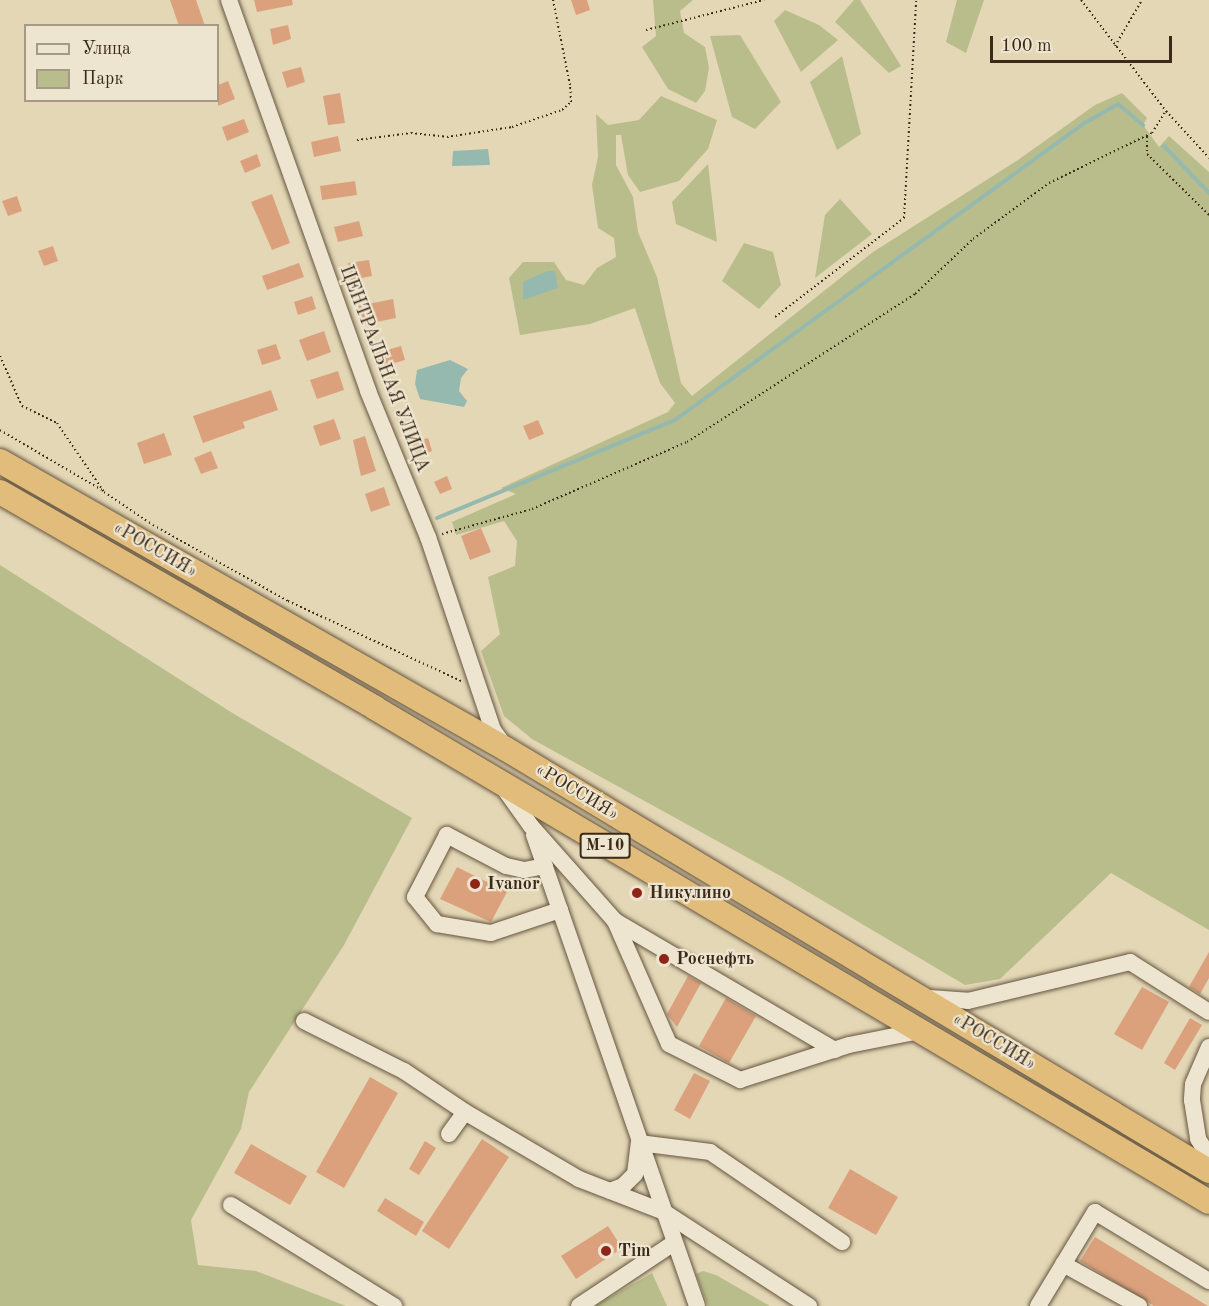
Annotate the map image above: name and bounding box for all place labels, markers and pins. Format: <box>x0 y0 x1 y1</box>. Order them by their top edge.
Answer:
place label: Ivanor <box>487 873 540 895</box>
marker: Ivanor <box>468 877 482 891</box>
place label: Никулино <box>649 882 731 904</box>
marker: Никулино <box>630 886 644 900</box>
place label: Роснефть <box>676 948 754 970</box>
marker: Роснефть <box>657 952 671 966</box>
place label: Tim <box>618 1240 651 1262</box>
marker: Tim <box>599 1244 613 1258</box>

